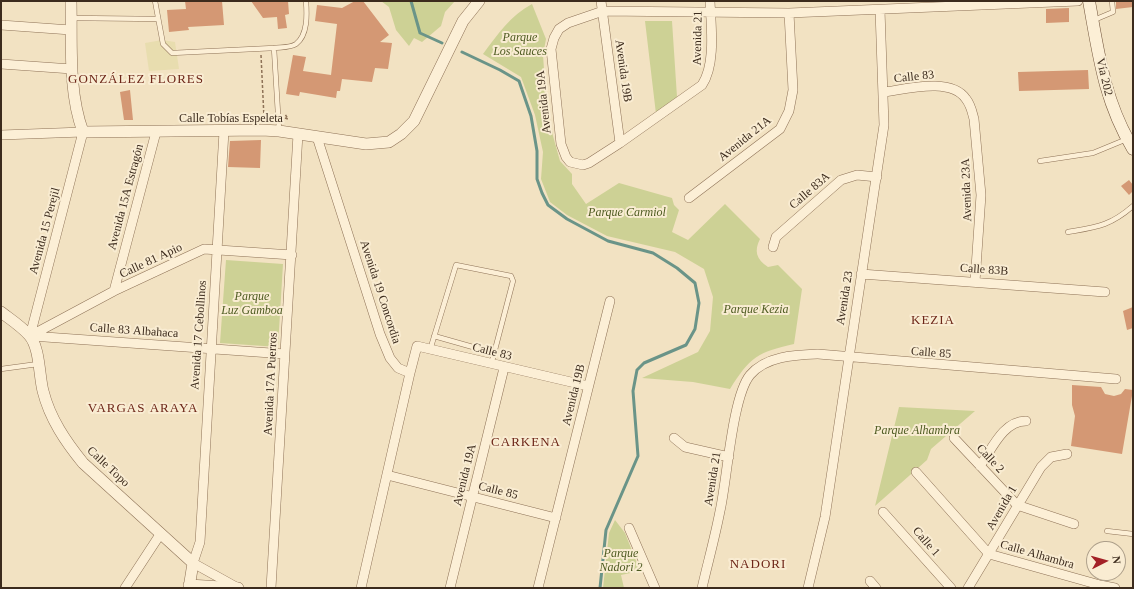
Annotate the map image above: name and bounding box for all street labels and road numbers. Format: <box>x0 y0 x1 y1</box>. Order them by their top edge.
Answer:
street label: Avenida 21 <box>690 10 706 66</box>
street label: Avenida 19B <box>612 39 634 103</box>
street label: Vía 202 <box>1093 57 1115 97</box>
street label: Calle 83 <box>893 68 935 86</box>
street label: Avenida 19A <box>534 70 554 134</box>
street label: Calle Tobías Espeleta <box>179 112 283 126</box>
street label: Avenida 21A <box>716 113 774 165</box>
street label: Avenida 15A Estragón <box>105 142 147 252</box>
street label: Avenida 23A <box>959 158 975 222</box>
street label: Calle 83A <box>787 169 833 213</box>
street label: Avenida 15 Perejil <box>27 186 63 276</box>
street label: Avenida 19 Concordia <box>357 239 403 345</box>
street label: Calle 81 Apio <box>117 240 185 282</box>
street label: Calle 83B <box>959 261 1009 279</box>
street label: Avenida 23 <box>834 270 856 326</box>
street label: Avenida 17 Cebollinos <box>188 280 210 390</box>
street label: Calle 83 Albahaca <box>89 321 179 341</box>
street label: Avenida 17A Puerros <box>261 332 281 436</box>
street label: Calle 83 <box>471 340 513 364</box>
street label: Calle 85 <box>910 344 952 362</box>
street label: Avenida 19B <box>559 363 589 427</box>
street label: Avenida 19A <box>450 442 480 508</box>
street label: Calle 2 <box>973 442 1007 476</box>
street label: Calle Topo <box>84 444 132 490</box>
street label: Avenida 21 <box>702 451 724 507</box>
street label: Calle 85 <box>477 479 519 503</box>
street label: Avenida 1 <box>984 483 1020 533</box>
street label: Calle 1 <box>909 524 943 560</box>
street label: Calle Alhambra <box>998 538 1076 572</box>

